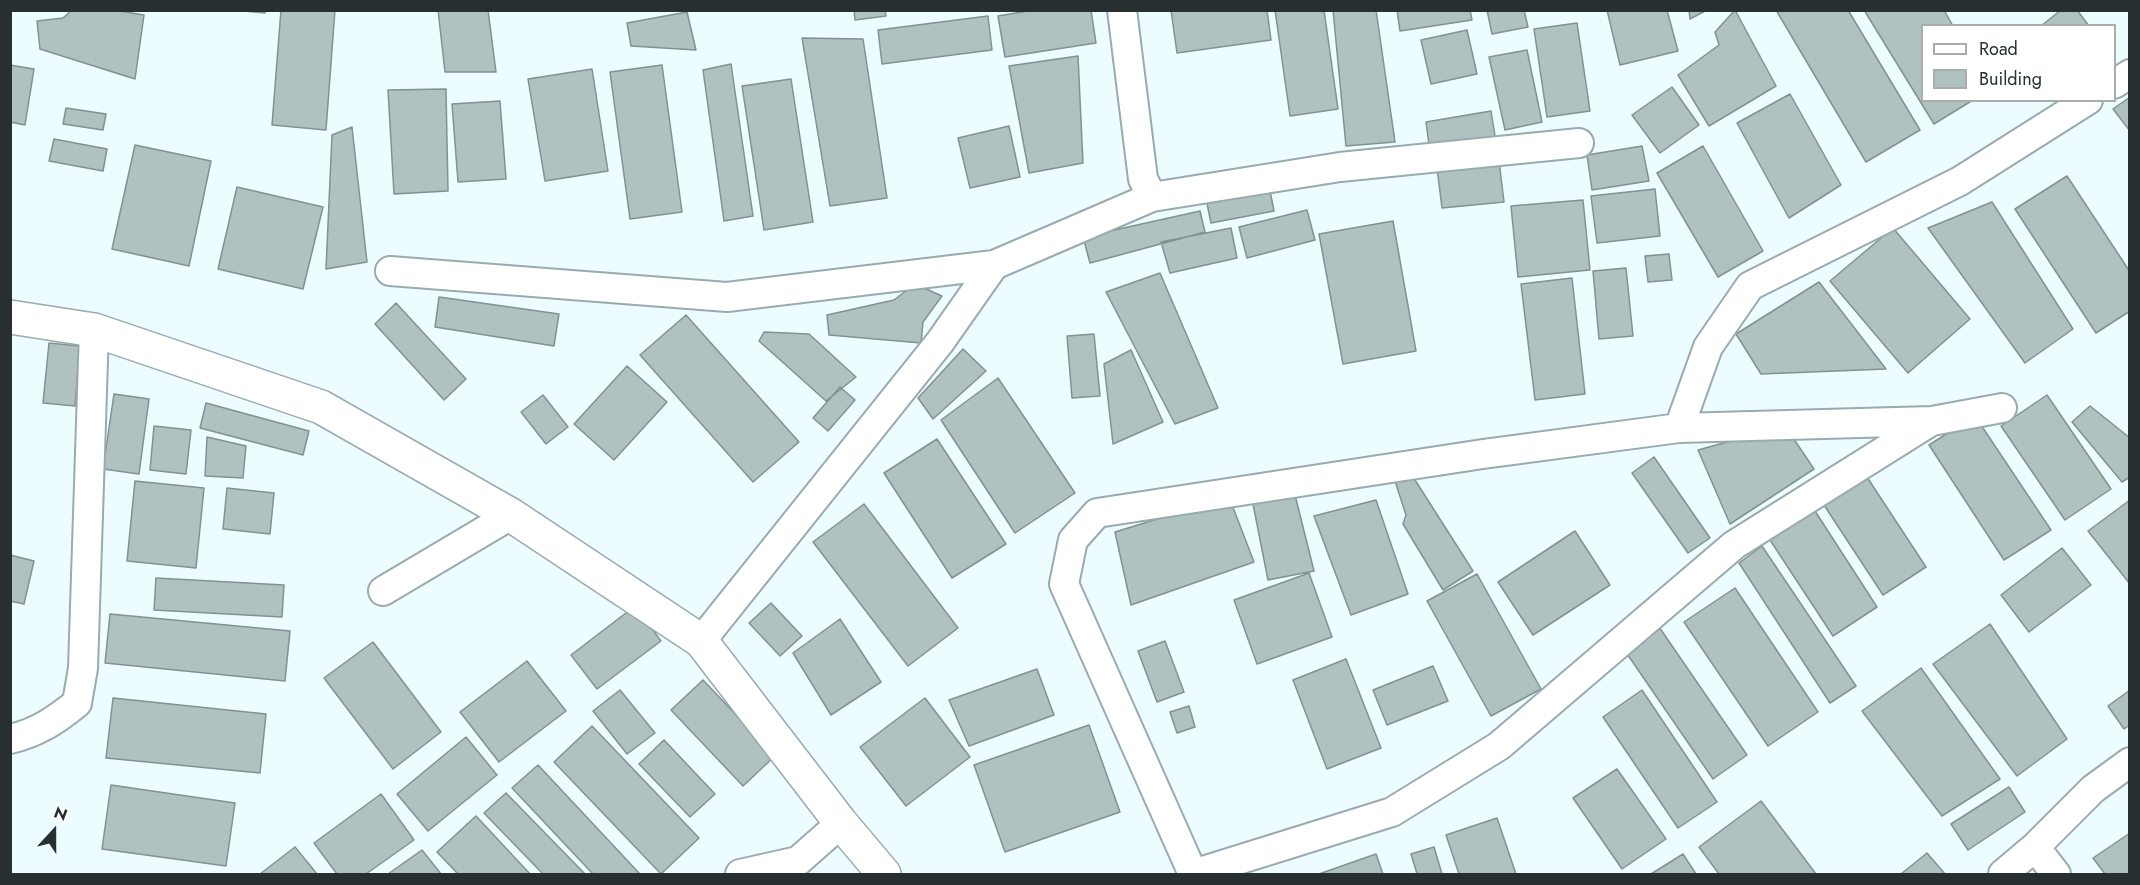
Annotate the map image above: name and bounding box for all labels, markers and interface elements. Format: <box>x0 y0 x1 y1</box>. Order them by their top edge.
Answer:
legend <box>1921 24 2116 102</box>
text: Road <box>1979 36 2018 62</box>
text: Building <box>1979 66 2042 92</box>
north arrow <box>24 801 84 861</box>
text: N <box>51 801 71 827</box>

